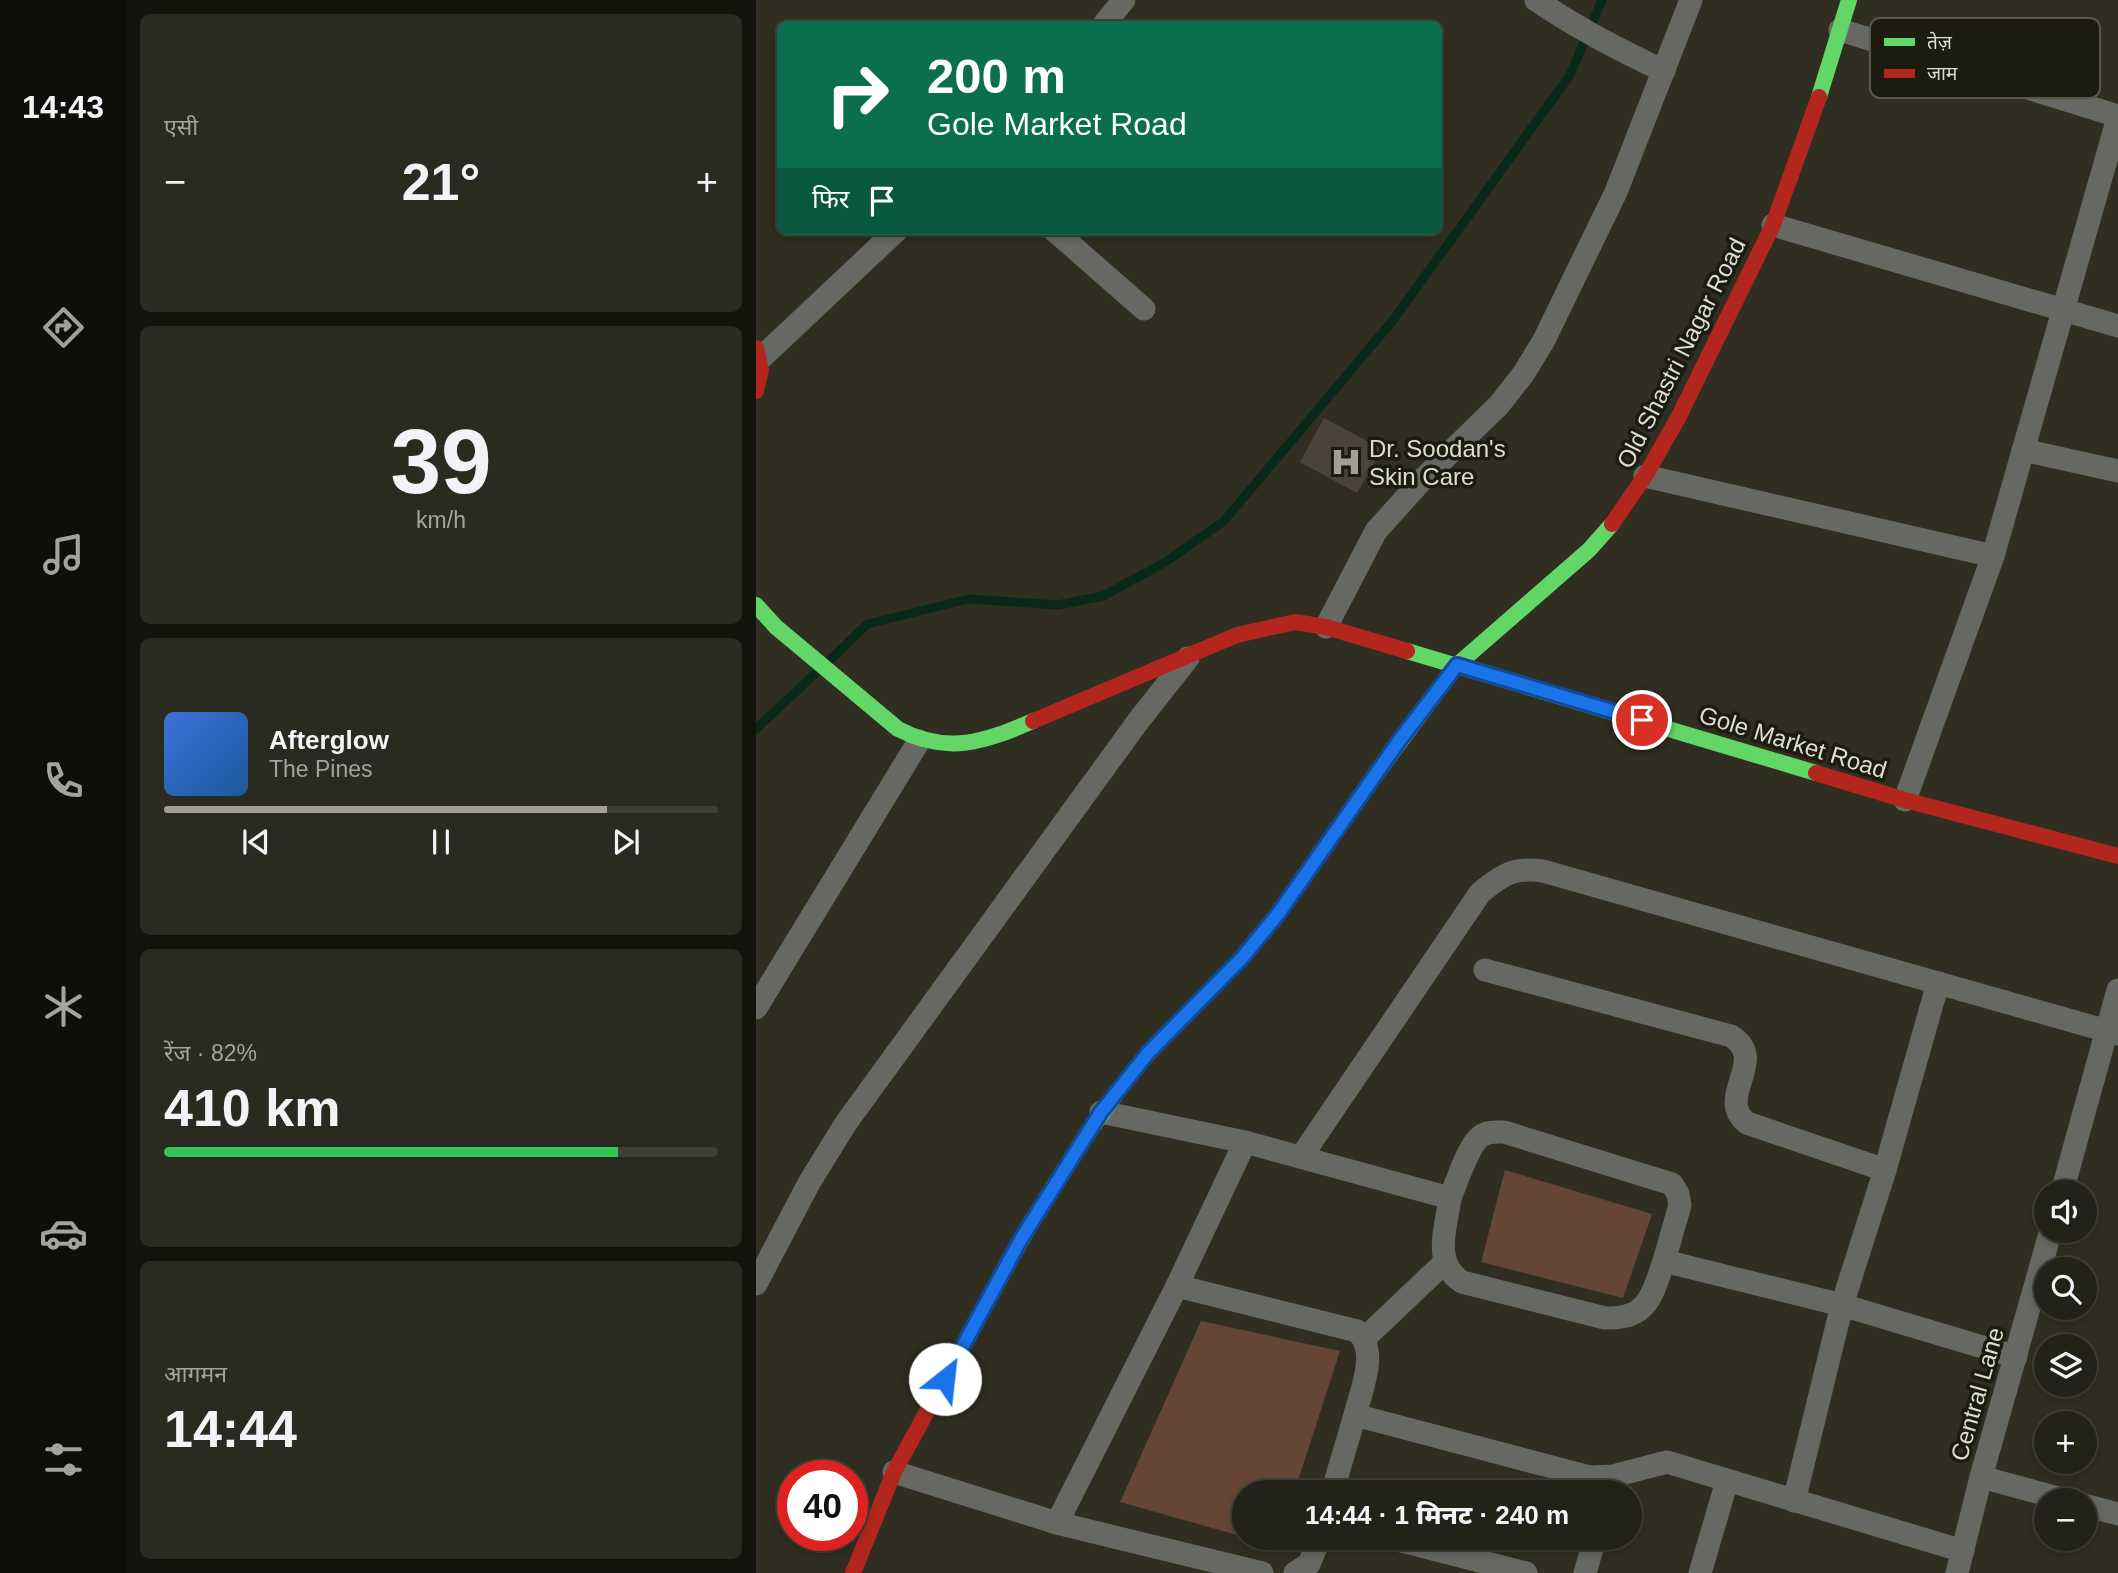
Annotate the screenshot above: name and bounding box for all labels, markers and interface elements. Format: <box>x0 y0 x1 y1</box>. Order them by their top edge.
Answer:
legend <box>1870 18 2100 98</box>
text: तेज़ <box>1927 31 1953 53</box>
icon: right <box>812 49 903 140</box>
text: 200 m <box>927 49 1066 103</box>
text: जाम <box>1927 63 1958 84</box>
text: 14:43 <box>22 89 104 125</box>
text: Gole Market Road <box>927 106 1187 142</box>
text: एसी <box>164 114 198 140</box>
text: 21° <box>402 153 480 211</box>
text: − <box>164 161 186 203</box>
text: + <box>696 161 718 203</box>
icon: arrive <box>863 182 901 220</box>
text: फिर <box>812 184 849 214</box>
street label: Old Shastri Nagar Road <box>1611 233 1751 473</box>
icon: directions <box>39 303 88 352</box>
text: 39 <box>390 411 492 512</box>
place label: Dr. Soodan's Skin Care <box>1369 435 1506 490</box>
hospital icon: Dr. Soodan's Skin Care <box>1329 445 1363 479</box>
text: km/h <box>416 507 466 533</box>
icon: music <box>39 530 88 579</box>
pin <box>1612 690 1672 750</box>
icon: arrive <box>1623 701 1661 739</box>
street label: Gole Market Road <box>1696 701 1890 783</box>
text: Afterglow <box>269 725 389 755</box>
icon: phone <box>39 756 88 805</box>
text: The Pines <box>269 756 373 782</box>
icon: previous <box>237 823 275 861</box>
icon: pause <box>422 823 460 861</box>
icon: next <box>607 823 645 861</box>
icon: climate <box>39 982 88 1031</box>
text: रेंज · 82% <box>164 1040 257 1066</box>
text: 410 km <box>164 1079 340 1137</box>
map controls <box>2034 1180 2097 1551</box>
button: sound <box>2034 1180 2097 1243</box>
icon: car <box>39 1209 88 1258</box>
button: search <box>2034 1257 2097 1320</box>
street label: Central Lane <box>1945 1324 2009 1464</box>
button: layers <box>2034 1334 2097 1397</box>
position arrow <box>908 1342 982 1416</box>
text: आगमन <box>164 1361 227 1387</box>
text: 14:44 <box>164 1400 297 1458</box>
button: + <box>2034 1411 2097 1474</box>
icon: filters <box>39 1435 88 1484</box>
speed limit sign: 40 <box>777 1460 868 1551</box>
button: − <box>2034 1488 2097 1551</box>
text: 14:44 · 1 मिनट · 240 m <box>1305 1500 1569 1530</box>

